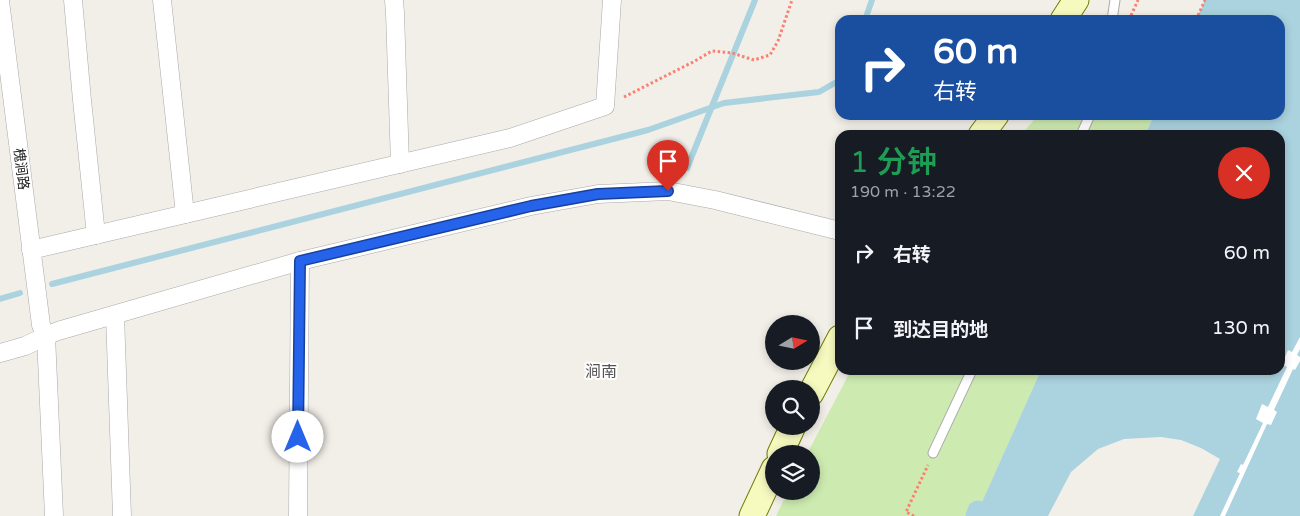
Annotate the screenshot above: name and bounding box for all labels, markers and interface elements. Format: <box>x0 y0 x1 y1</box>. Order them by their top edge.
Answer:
text: 60 m <box>933 31 1018 73</box>
icon: right <box>850 35 915 100</box>
text: 右转 <box>933 79 977 105</box>
pin <box>647 140 689 191</box>
text: 1 分钟 <box>850 144 937 181</box>
street label: 槐涧路 <box>10 147 32 191</box>
icon: arrive <box>654 147 682 175</box>
button: close <box>1218 147 1270 199</box>
text: 190 m · 13:22 <box>850 182 956 202</box>
icon: right <box>850 239 878 267</box>
text: 60 m <box>1224 242 1270 264</box>
text: 右转 <box>893 244 931 266</box>
icon: arrive <box>850 314 878 342</box>
north arrow <box>765 315 820 370</box>
map controls <box>765 315 820 500</box>
text: 130 m <box>1212 317 1270 339</box>
text: 到达目的地 <box>893 319 988 341</box>
district label: 涧南 <box>585 362 617 382</box>
button: search <box>765 380 820 435</box>
position arrow <box>271 410 323 462</box>
button: layers <box>765 445 820 500</box>

